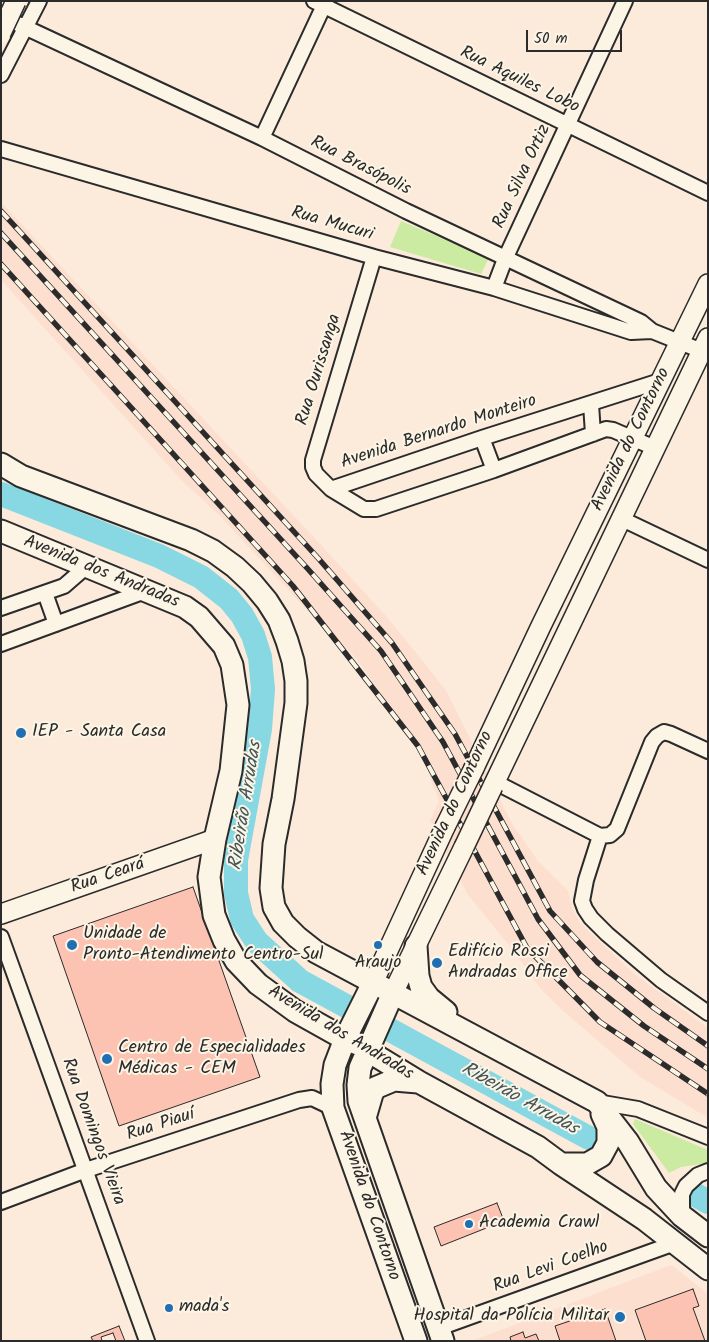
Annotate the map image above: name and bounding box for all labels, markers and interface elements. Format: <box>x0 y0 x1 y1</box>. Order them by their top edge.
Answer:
scale bar <box>529 20 625 52</box>
text: 50 m <box>534 27 568 51</box>
street label: Rua Aquiles Lobo <box>456 43 582 119</box>
street label: Rua Silva Ortiz <box>489 121 557 233</box>
street label: Rua Brasópolis <box>306 132 414 202</box>
street label: Rua Mucuri <box>288 203 376 247</box>
street label: Rua Ourissanga <box>293 312 347 428</box>
street label: Avenida do Contorno <box>588 365 676 515</box>
street label: Avenida Bernardo Monteiro <box>338 391 540 475</box>
street label: Avenida dos Andradas <box>20 532 182 614</box>
place label: IEP - Santa Casa <box>32 722 166 744</box>
marker: IEP - Santa Casa <box>14 726 28 740</box>
street label: Avenida do Contorno <box>413 728 499 880</box>
water label: Ribeirão Arrudas <box>226 740 268 872</box>
street label: Rua Ceará <box>68 854 148 900</box>
place label: Unidade de Pronto-Atendimento Centro-Sul <box>83 924 324 966</box>
marker: Unidade de Pronto-Atendimento Centro-Sul <box>65 938 79 952</box>
marker: Araujo <box>372 939 384 951</box>
place label: Edifício Rossi Andradas Office <box>448 942 568 984</box>
place label: Araujo <box>355 953 401 975</box>
marker: Edifício Rossi Andradas Office <box>430 956 444 970</box>
street label: Avenida dos Andradas <box>263 982 417 1086</box>
place label: Centro de Especialidades Médicas - CEM <box>118 1038 306 1080</box>
marker: Centro de Especialidades Médicas - CEM <box>100 1052 114 1066</box>
street label: Rua Domingos Vieira <box>55 1055 129 1209</box>
water label: Ribeirão Arrudas <box>457 1059 581 1141</box>
street label: Rua Piauí <box>124 1105 198 1147</box>
street label: Avenida do Contorno <box>332 1128 404 1284</box>
place label: Academia Crawl <box>479 1213 599 1235</box>
marker: Academia Crawl <box>463 1218 475 1230</box>
street label: Rua Levi Coelho <box>490 1237 612 1299</box>
place label: mada's <box>179 1297 229 1319</box>
marker: mada's <box>163 1302 175 1314</box>
place label: Hospital da Polícia Militar <box>413 1306 609 1328</box>
marker: Hospital da Polícia Militar <box>613 1310 627 1324</box>

